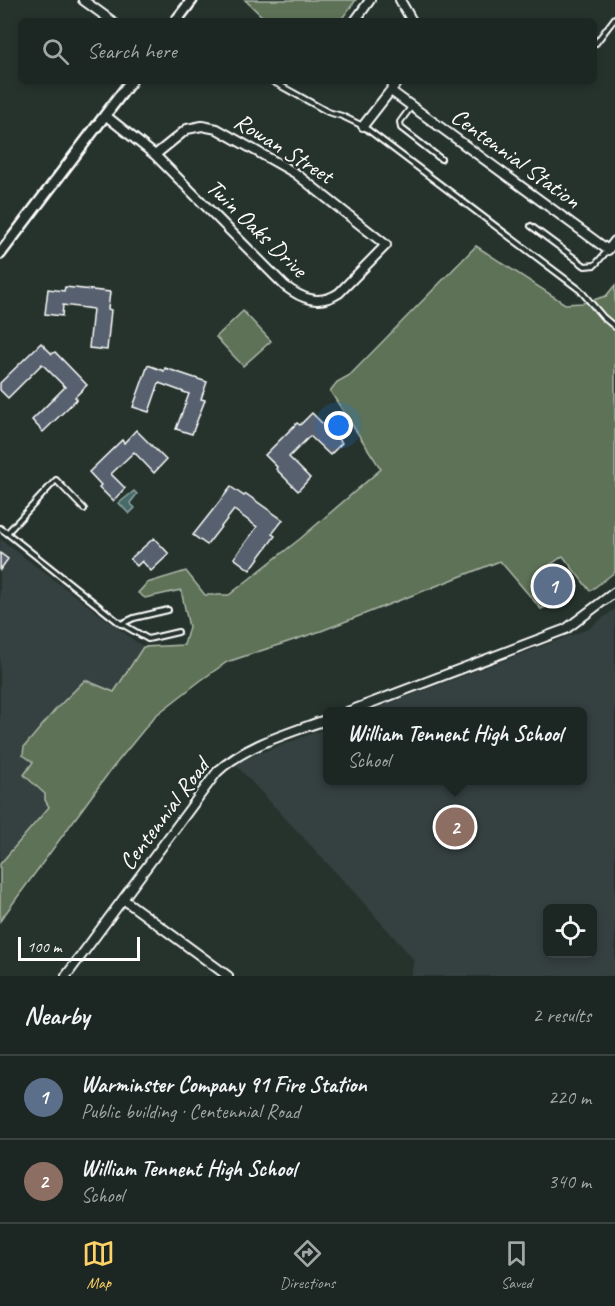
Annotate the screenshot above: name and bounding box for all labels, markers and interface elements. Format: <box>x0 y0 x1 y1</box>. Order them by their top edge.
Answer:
search box <box>18 18 597 84</box>
icon: search <box>39 35 72 68</box>
text: Search here <box>87 37 177 65</box>
street label: Centennial Station <box>445 101 587 215</box>
street label: Rowan Street <box>229 106 341 191</box>
street label: Twin Oaks Drive <box>200 172 316 285</box>
your location <box>324 411 353 440</box>
pin: 1 <box>534 564 572 608</box>
popup <box>323 707 587 785</box>
text: William Tennent High School <box>347 720 563 748</box>
text: School <box>347 748 390 773</box>
street label: Centennial Road <box>112 749 218 876</box>
pin: 2 <box>436 804 474 850</box>
map controls <box>543 904 597 958</box>
button: locate <box>543 904 597 958</box>
scale bar <box>18 934 140 962</box>
text: 100 m <box>27 937 61 957</box>
text: Nearby <box>24 999 89 1032</box>
text: 2 results <box>532 1003 591 1028</box>
text: Warminster Company 91 Fire Station <box>81 1071 367 1099</box>
text: 1 <box>39 1085 48 1110</box>
text: 220 m <box>548 1085 591 1110</box>
text: Public building · Centennial Road <box>81 1099 300 1124</box>
text: William Tennent High School <box>81 1155 296 1183</box>
text: 2 <box>39 1169 48 1194</box>
text: 340 m <box>548 1169 591 1194</box>
text: School <box>81 1183 124 1208</box>
tab: Map <box>82 1237 115 1293</box>
tab: Directions <box>280 1237 335 1293</box>
tab: Saved <box>500 1237 533 1293</box>

